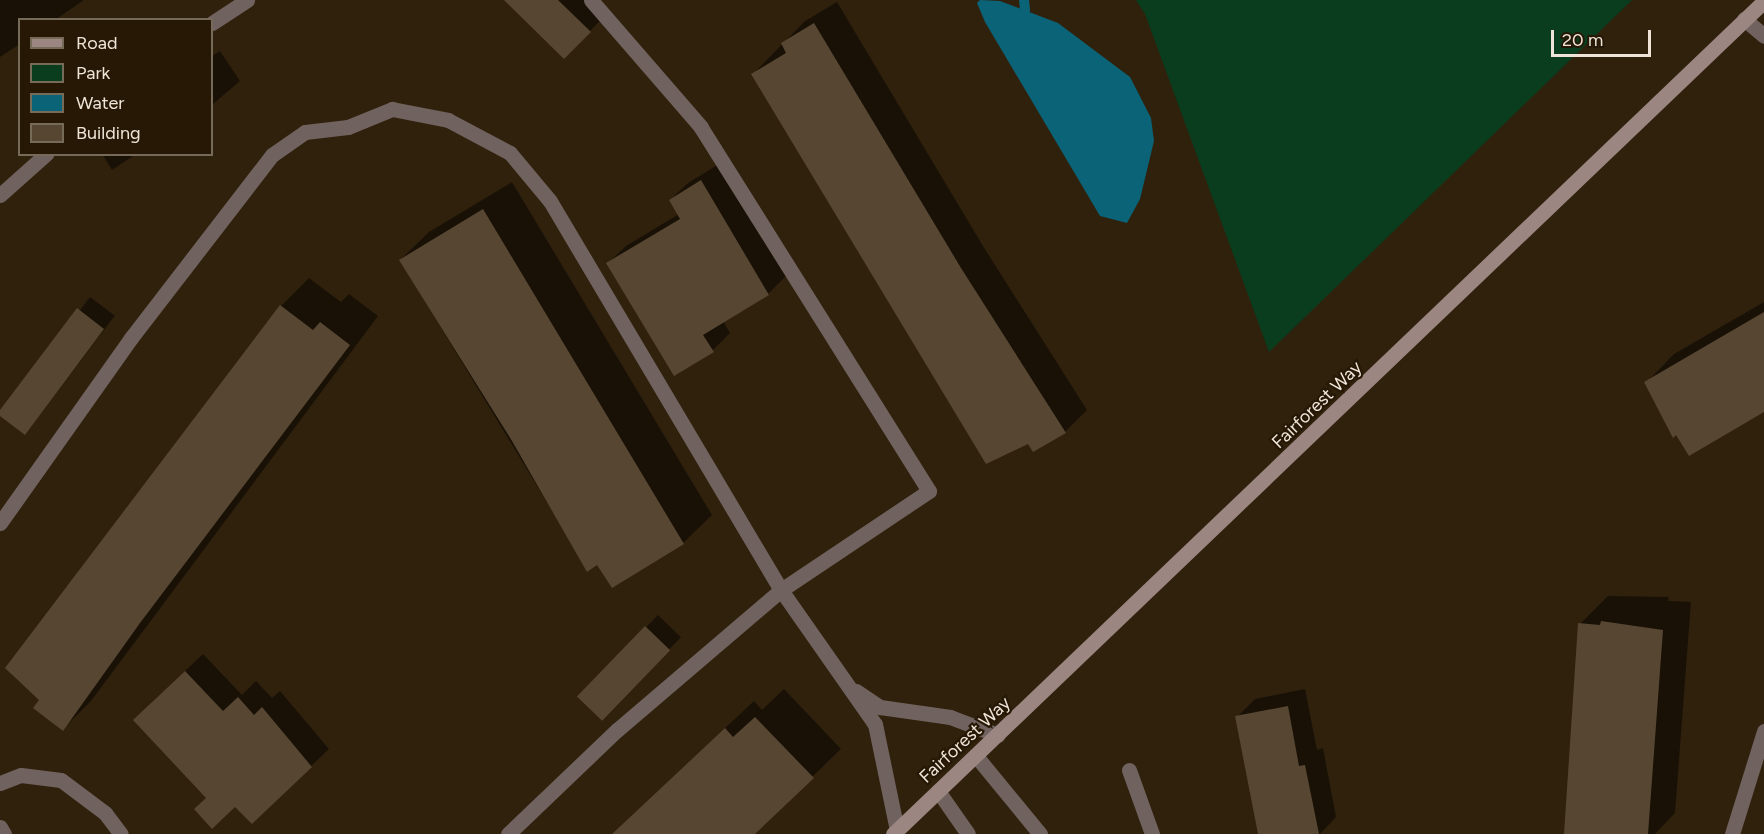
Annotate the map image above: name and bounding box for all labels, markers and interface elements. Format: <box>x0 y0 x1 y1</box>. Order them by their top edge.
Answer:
legend <box>18 18 213 156</box>
scale bar <box>1554 18 1654 56</box>
text: 20 m <box>1562 29 1603 51</box>
text: Road <box>76 32 117 54</box>
text: Park <box>76 62 110 84</box>
text: Water <box>76 92 124 114</box>
text: Building <box>76 122 141 144</box>
street label: Fairforest Way <box>1268 357 1366 453</box>
street label: Fairforest Way <box>915 692 1015 788</box>

